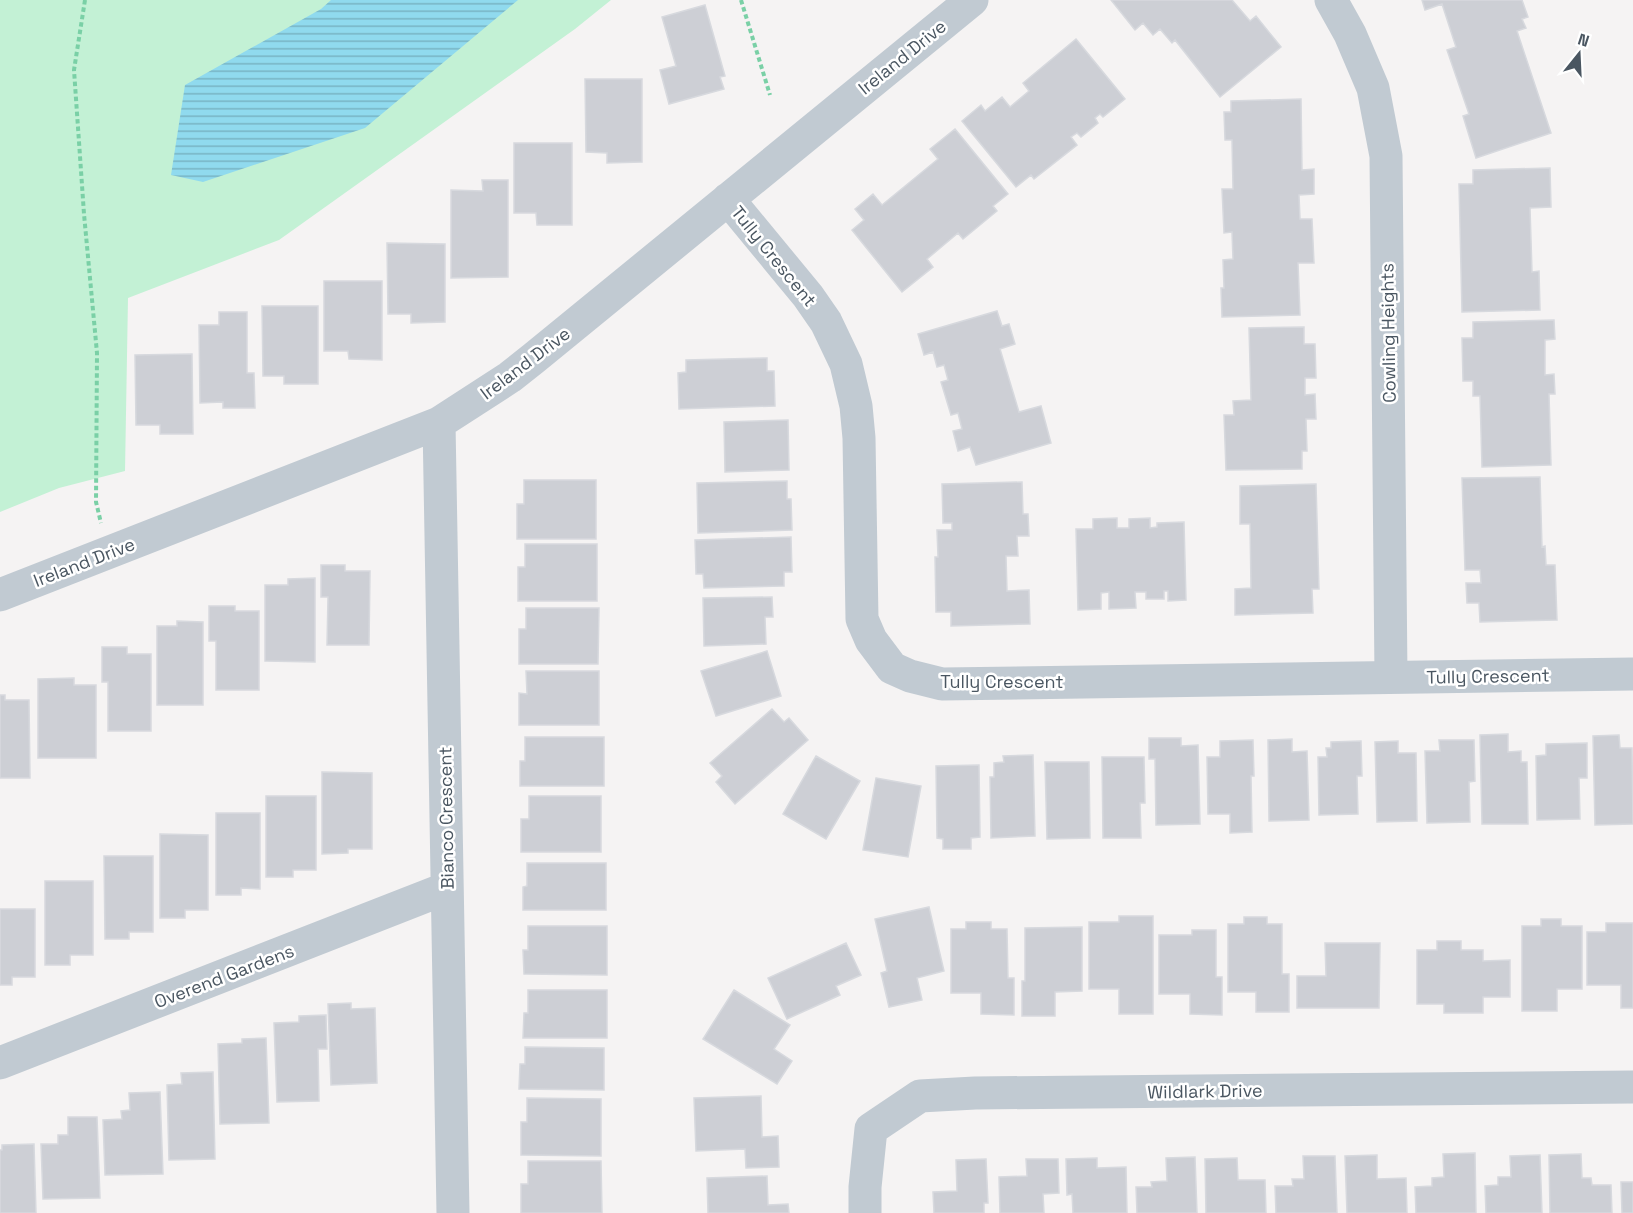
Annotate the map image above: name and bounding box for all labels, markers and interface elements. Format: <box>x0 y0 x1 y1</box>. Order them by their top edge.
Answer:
street label: Ireland Drive <box>853 15 951 99</box>
north arrow <box>1549 24 1609 84</box>
text: N <box>1575 29 1592 52</box>
street label: Tully Crescent <box>726 201 822 311</box>
street label: Cowling Heights <box>1375 263 1401 403</box>
street label: Ireland Drive <box>475 322 575 404</box>
street label: Ireland Drive <box>30 532 138 592</box>
street label: Tully Crescent <box>1426 663 1550 689</box>
street label: Tully Crescent <box>940 670 1064 693</box>
street label: Bianco Crescent <box>433 746 459 890</box>
street label: Overend Gardens <box>151 939 297 1013</box>
street label: Wildlark Drive <box>1147 1078 1263 1104</box>

